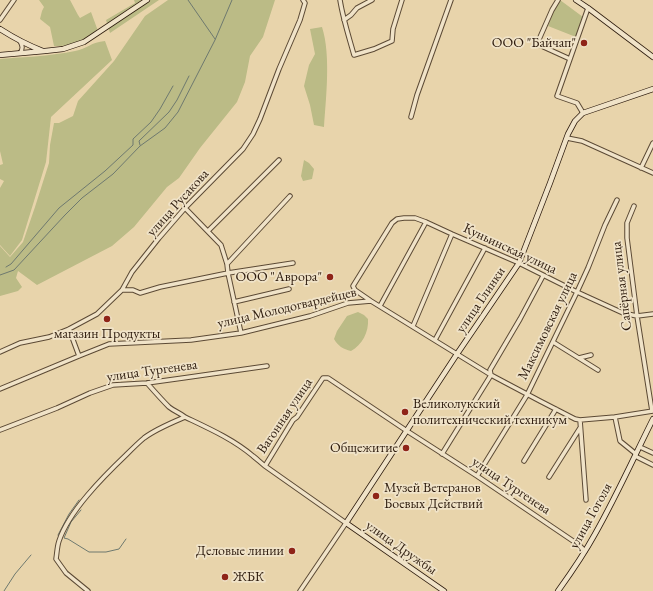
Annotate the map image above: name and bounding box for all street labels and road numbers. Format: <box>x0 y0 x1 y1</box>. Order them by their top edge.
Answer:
street label: улица Русакова <box>143 166 213 240</box>
street label: Куньинская улица <box>460 220 560 278</box>
street label: Сапёрная улица <box>608 240 636 332</box>
street label: улица Глинки <box>453 264 509 336</box>
street label: Максимовская улица <box>515 269 581 383</box>
street label: улица Молодогвардейцев <box>216 284 358 332</box>
street label: улица Тургенева <box>105 356 199 386</box>
street label: Вагонная улица <box>254 375 316 457</box>
street label: улица Тургенева <box>468 453 554 519</box>
street label: улица Гоголя <box>566 480 616 552</box>
street label: улица Дружбы <box>362 517 440 579</box>

